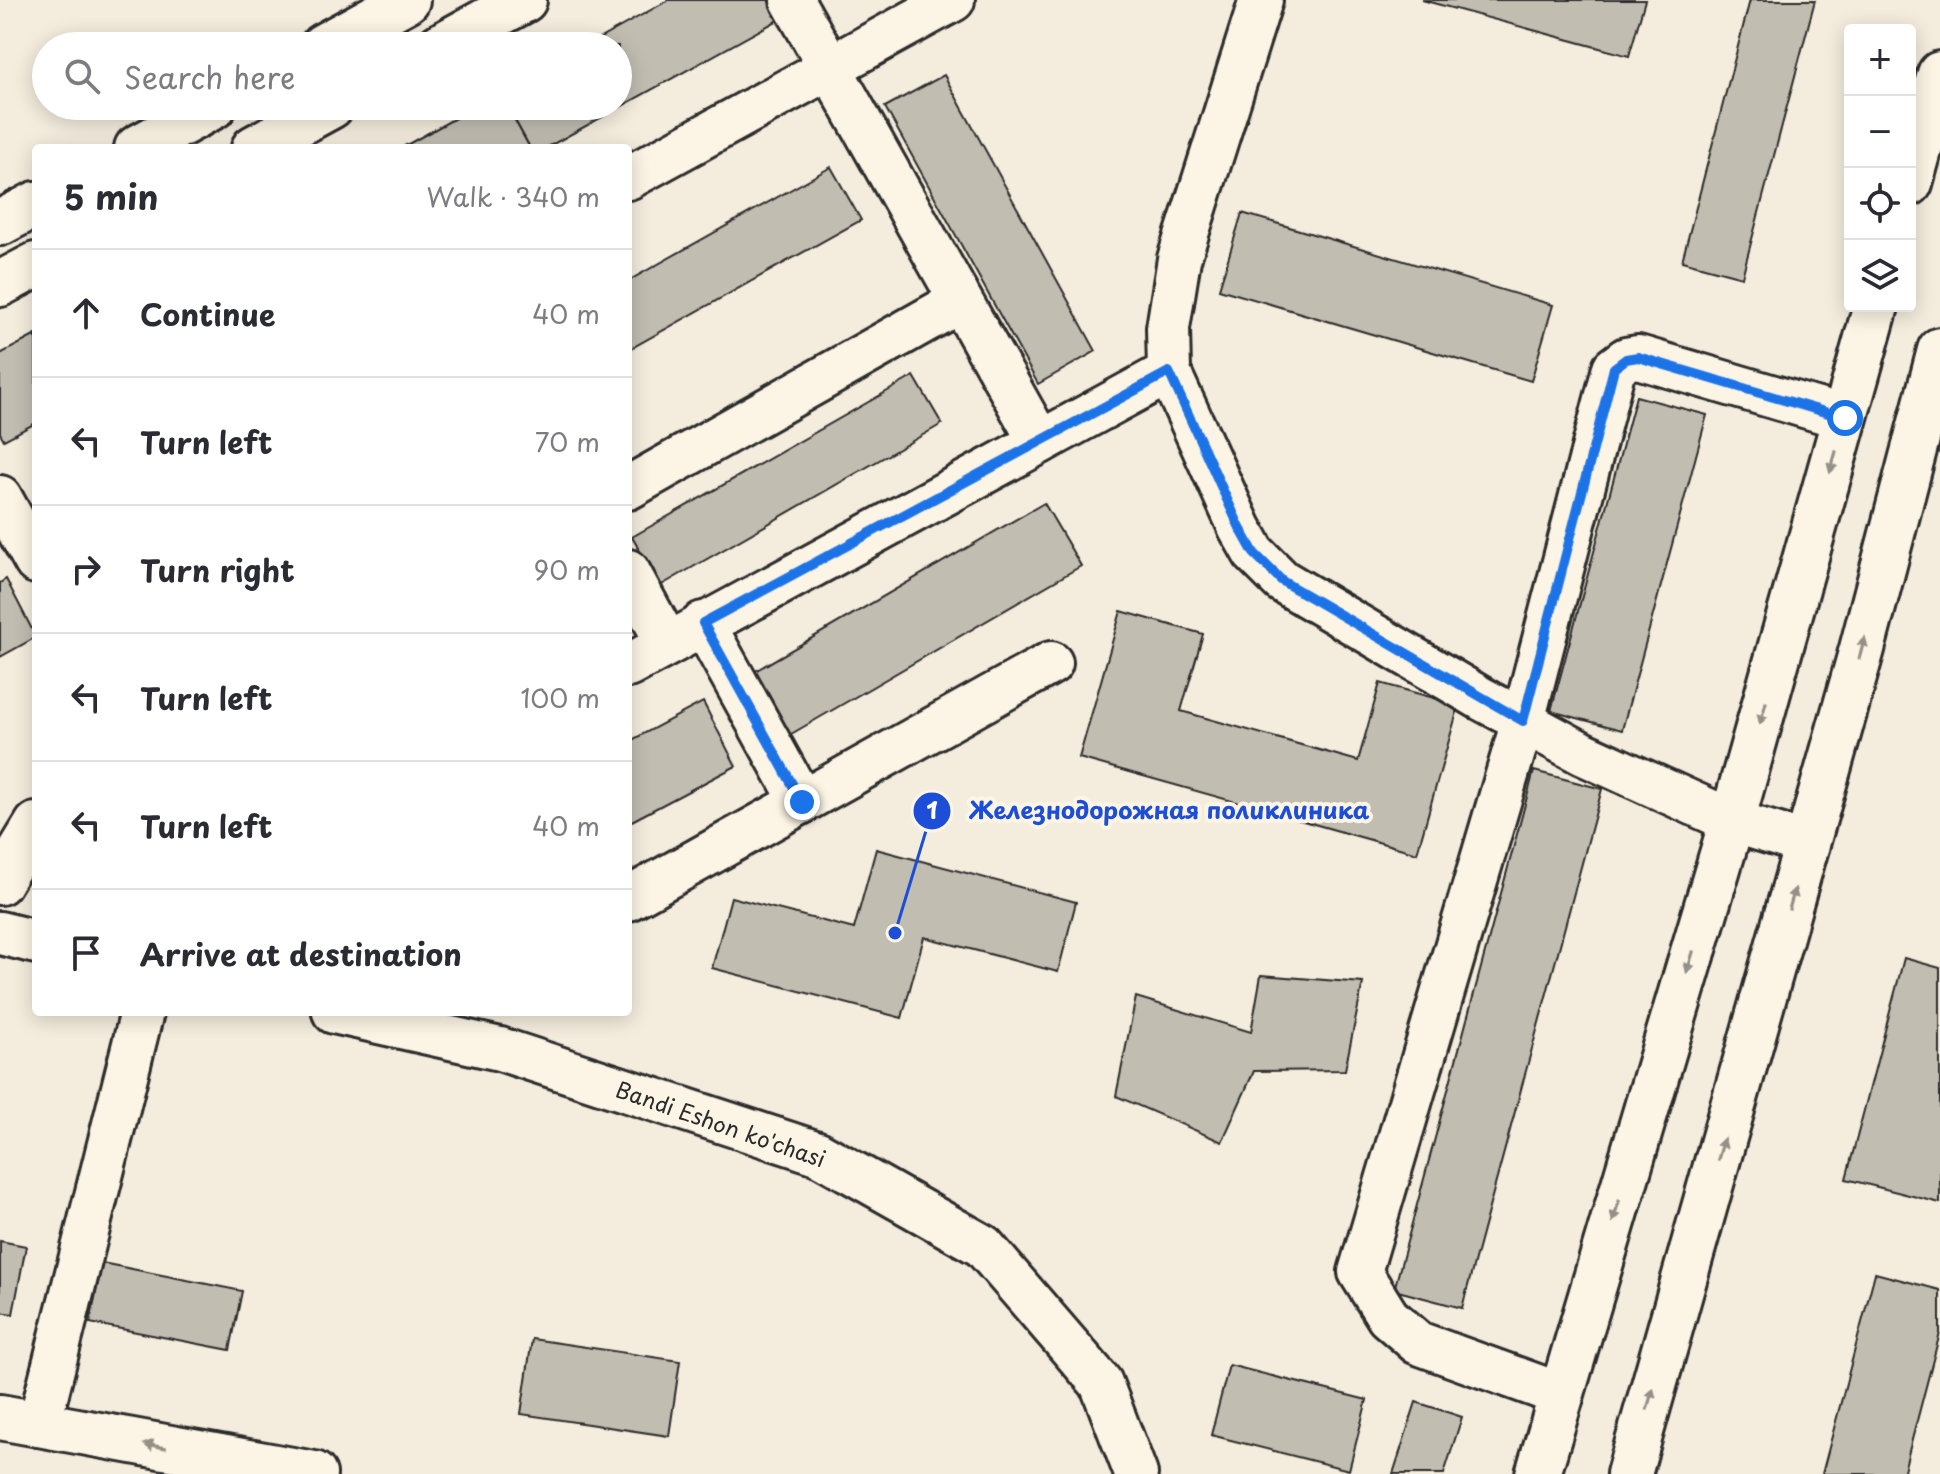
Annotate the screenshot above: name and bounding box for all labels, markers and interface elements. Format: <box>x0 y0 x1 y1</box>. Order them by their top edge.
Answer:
map controls <box>1844 24 1916 312</box>
button: + <box>1844 24 1916 96</box>
search box <box>32 32 632 120</box>
icon: search <box>60 54 104 98</box>
text: Search here <box>124 54 296 99</box>
button: − <box>1844 96 1916 168</box>
button: locate <box>1844 168 1916 240</box>
text: 5 min <box>64 170 158 222</box>
text: Walk · 340 m <box>427 177 600 216</box>
button: layers <box>1844 240 1916 312</box>
icon: ahead <box>64 291 108 335</box>
text: Continue <box>140 291 275 336</box>
text: 40 m <box>532 294 600 333</box>
route start <box>1827 400 1863 436</box>
icon: left <box>64 419 108 463</box>
text: Turn left <box>140 419 272 464</box>
text: 70 m <box>535 422 600 461</box>
one-way arrow <box>1826 451 1839 475</box>
icon: right <box>64 547 108 591</box>
text: Turn right <box>140 547 295 592</box>
text: 90 m <box>533 550 600 589</box>
one-way arrow <box>1857 636 1869 661</box>
icon: left <box>64 675 108 719</box>
text: Turn left <box>140 675 272 720</box>
text: 100 m <box>520 678 600 717</box>
one-way arrow <box>1756 701 1769 725</box>
route end <box>784 784 820 820</box>
callout: Железнодорожная поликлиника <box>912 787 1385 835</box>
text: 1 <box>926 791 938 827</box>
text: Железнодорожная поликлиника <box>968 791 1370 827</box>
icon: left <box>64 803 108 847</box>
text: Turn left <box>140 803 272 848</box>
text: 40 m <box>532 806 600 845</box>
one-way arrow <box>1786 886 1799 910</box>
icon: arrive <box>64 931 108 975</box>
text: Arrive at destination <box>140 931 462 976</box>
one-way arrow <box>1683 951 1696 975</box>
street label: Bandi Eshon ko'chasi <box>612 1072 830 1174</box>
one-way arrow <box>1715 1136 1728 1160</box>
one-way arrow <box>1609 1200 1622 1224</box>
one-way arrow <box>1644 1387 1657 1411</box>
one-way arrow <box>142 1439 167 1451</box>

